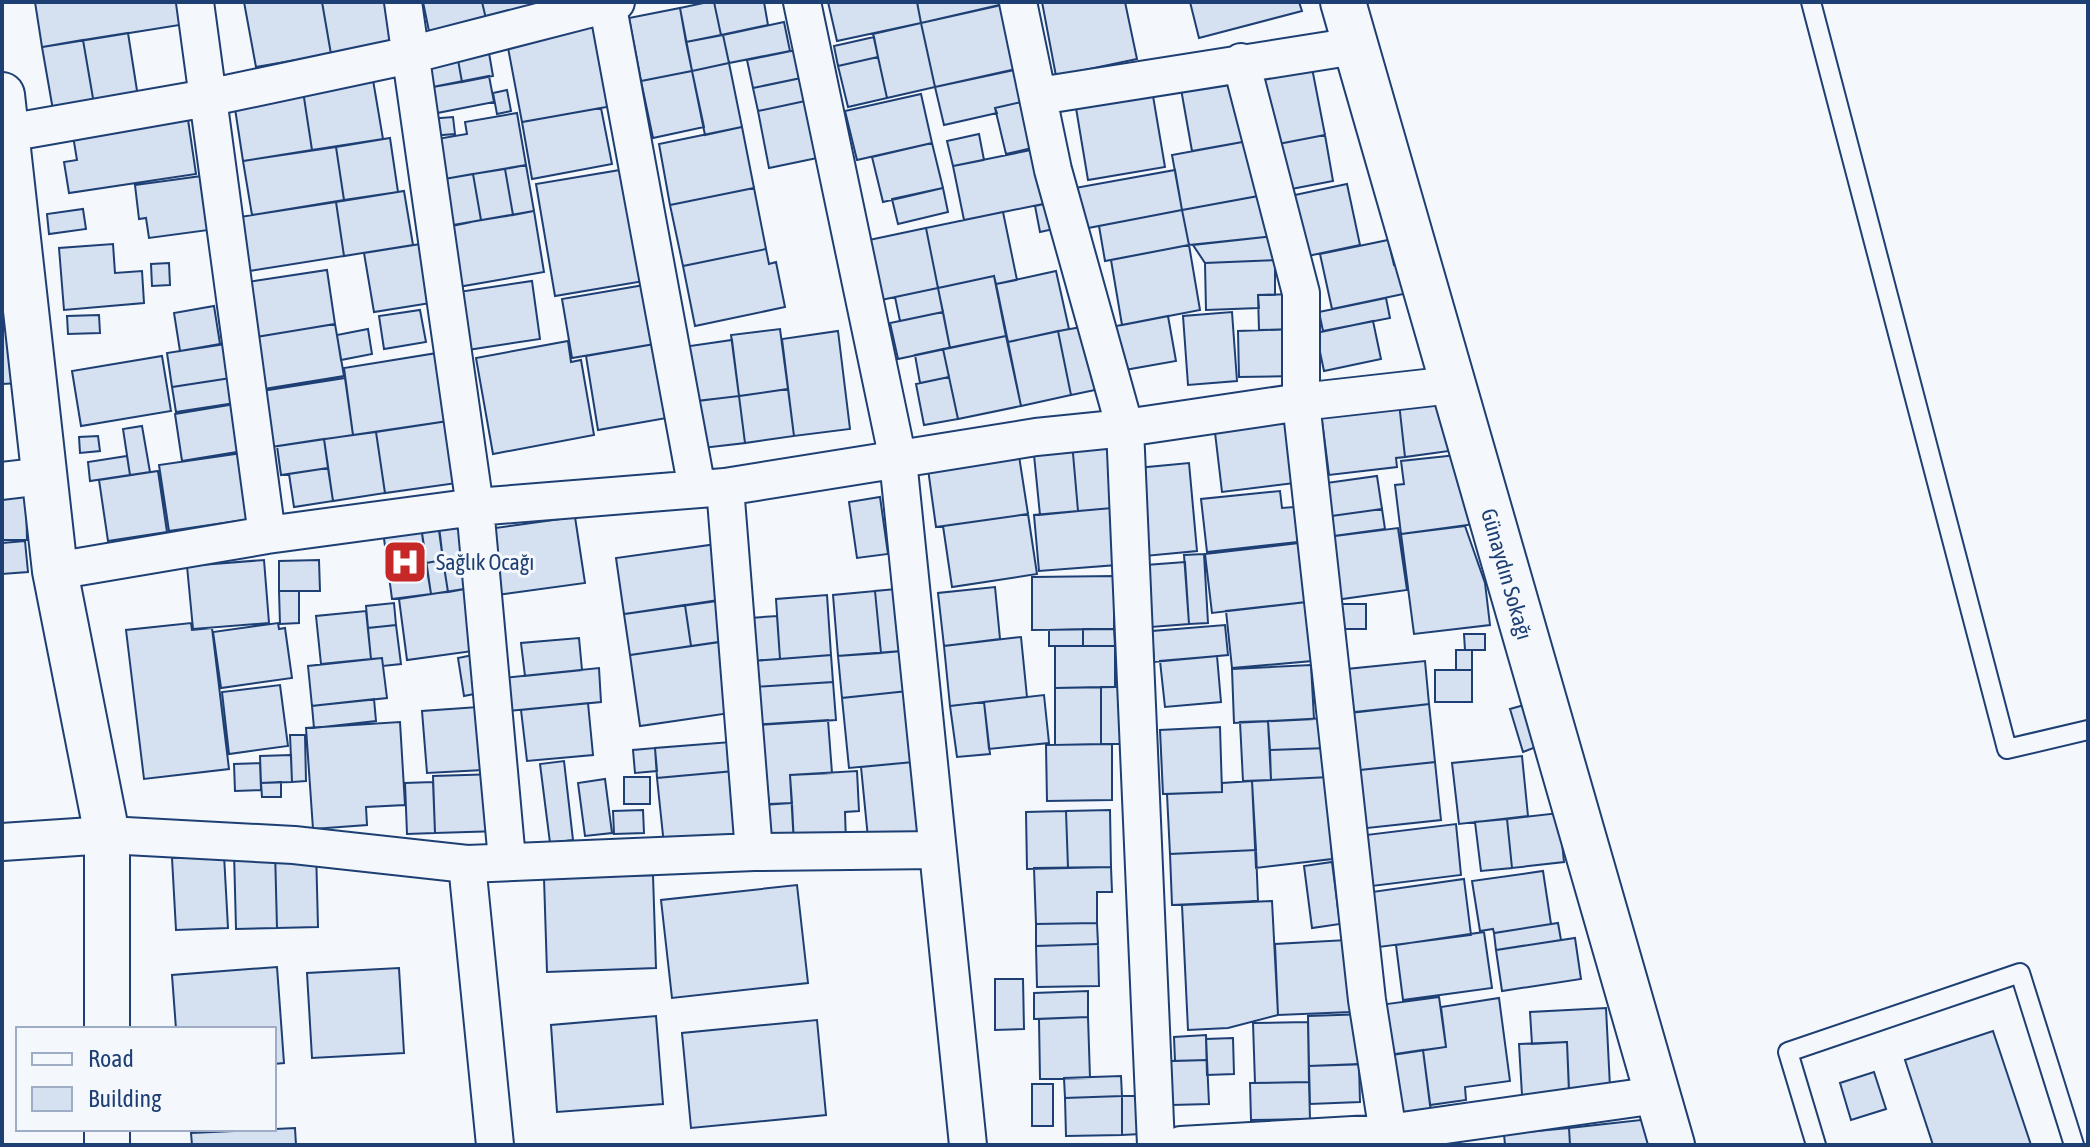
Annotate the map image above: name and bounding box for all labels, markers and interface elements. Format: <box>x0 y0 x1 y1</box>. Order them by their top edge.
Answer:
street label: Günaydın Sokağı <box>1476 505 1538 643</box>
hospital icon: Sağlık Ocağı <box>381 538 429 586</box>
place label: Sağlık Ocağı <box>436 549 534 575</box>
legend <box>16 1027 276 1131</box>
text: Road <box>88 1045 134 1072</box>
text: Building <box>88 1085 162 1112</box>

